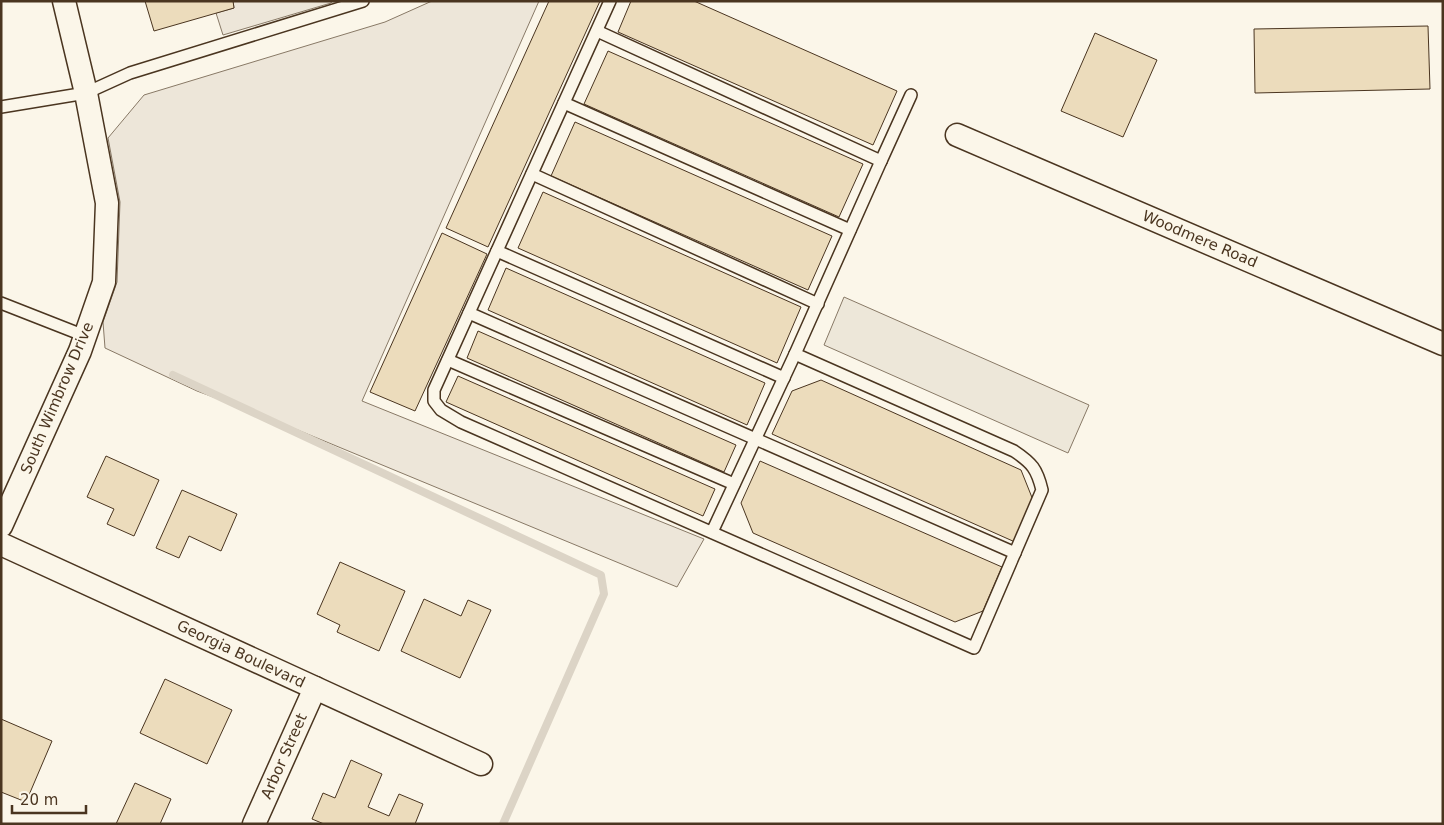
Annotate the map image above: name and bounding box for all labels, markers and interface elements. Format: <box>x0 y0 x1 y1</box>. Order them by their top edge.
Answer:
street label: Woodmere Road <box>1140 207 1260 271</box>
street label: South Wimbrow Drive <box>17 319 97 477</box>
street label: Georgia Boulevard <box>174 616 308 692</box>
street label: Arbor Street <box>257 710 311 802</box>
scale bar <box>12 782 86 814</box>
text: 20 m <box>20 791 58 809</box>

